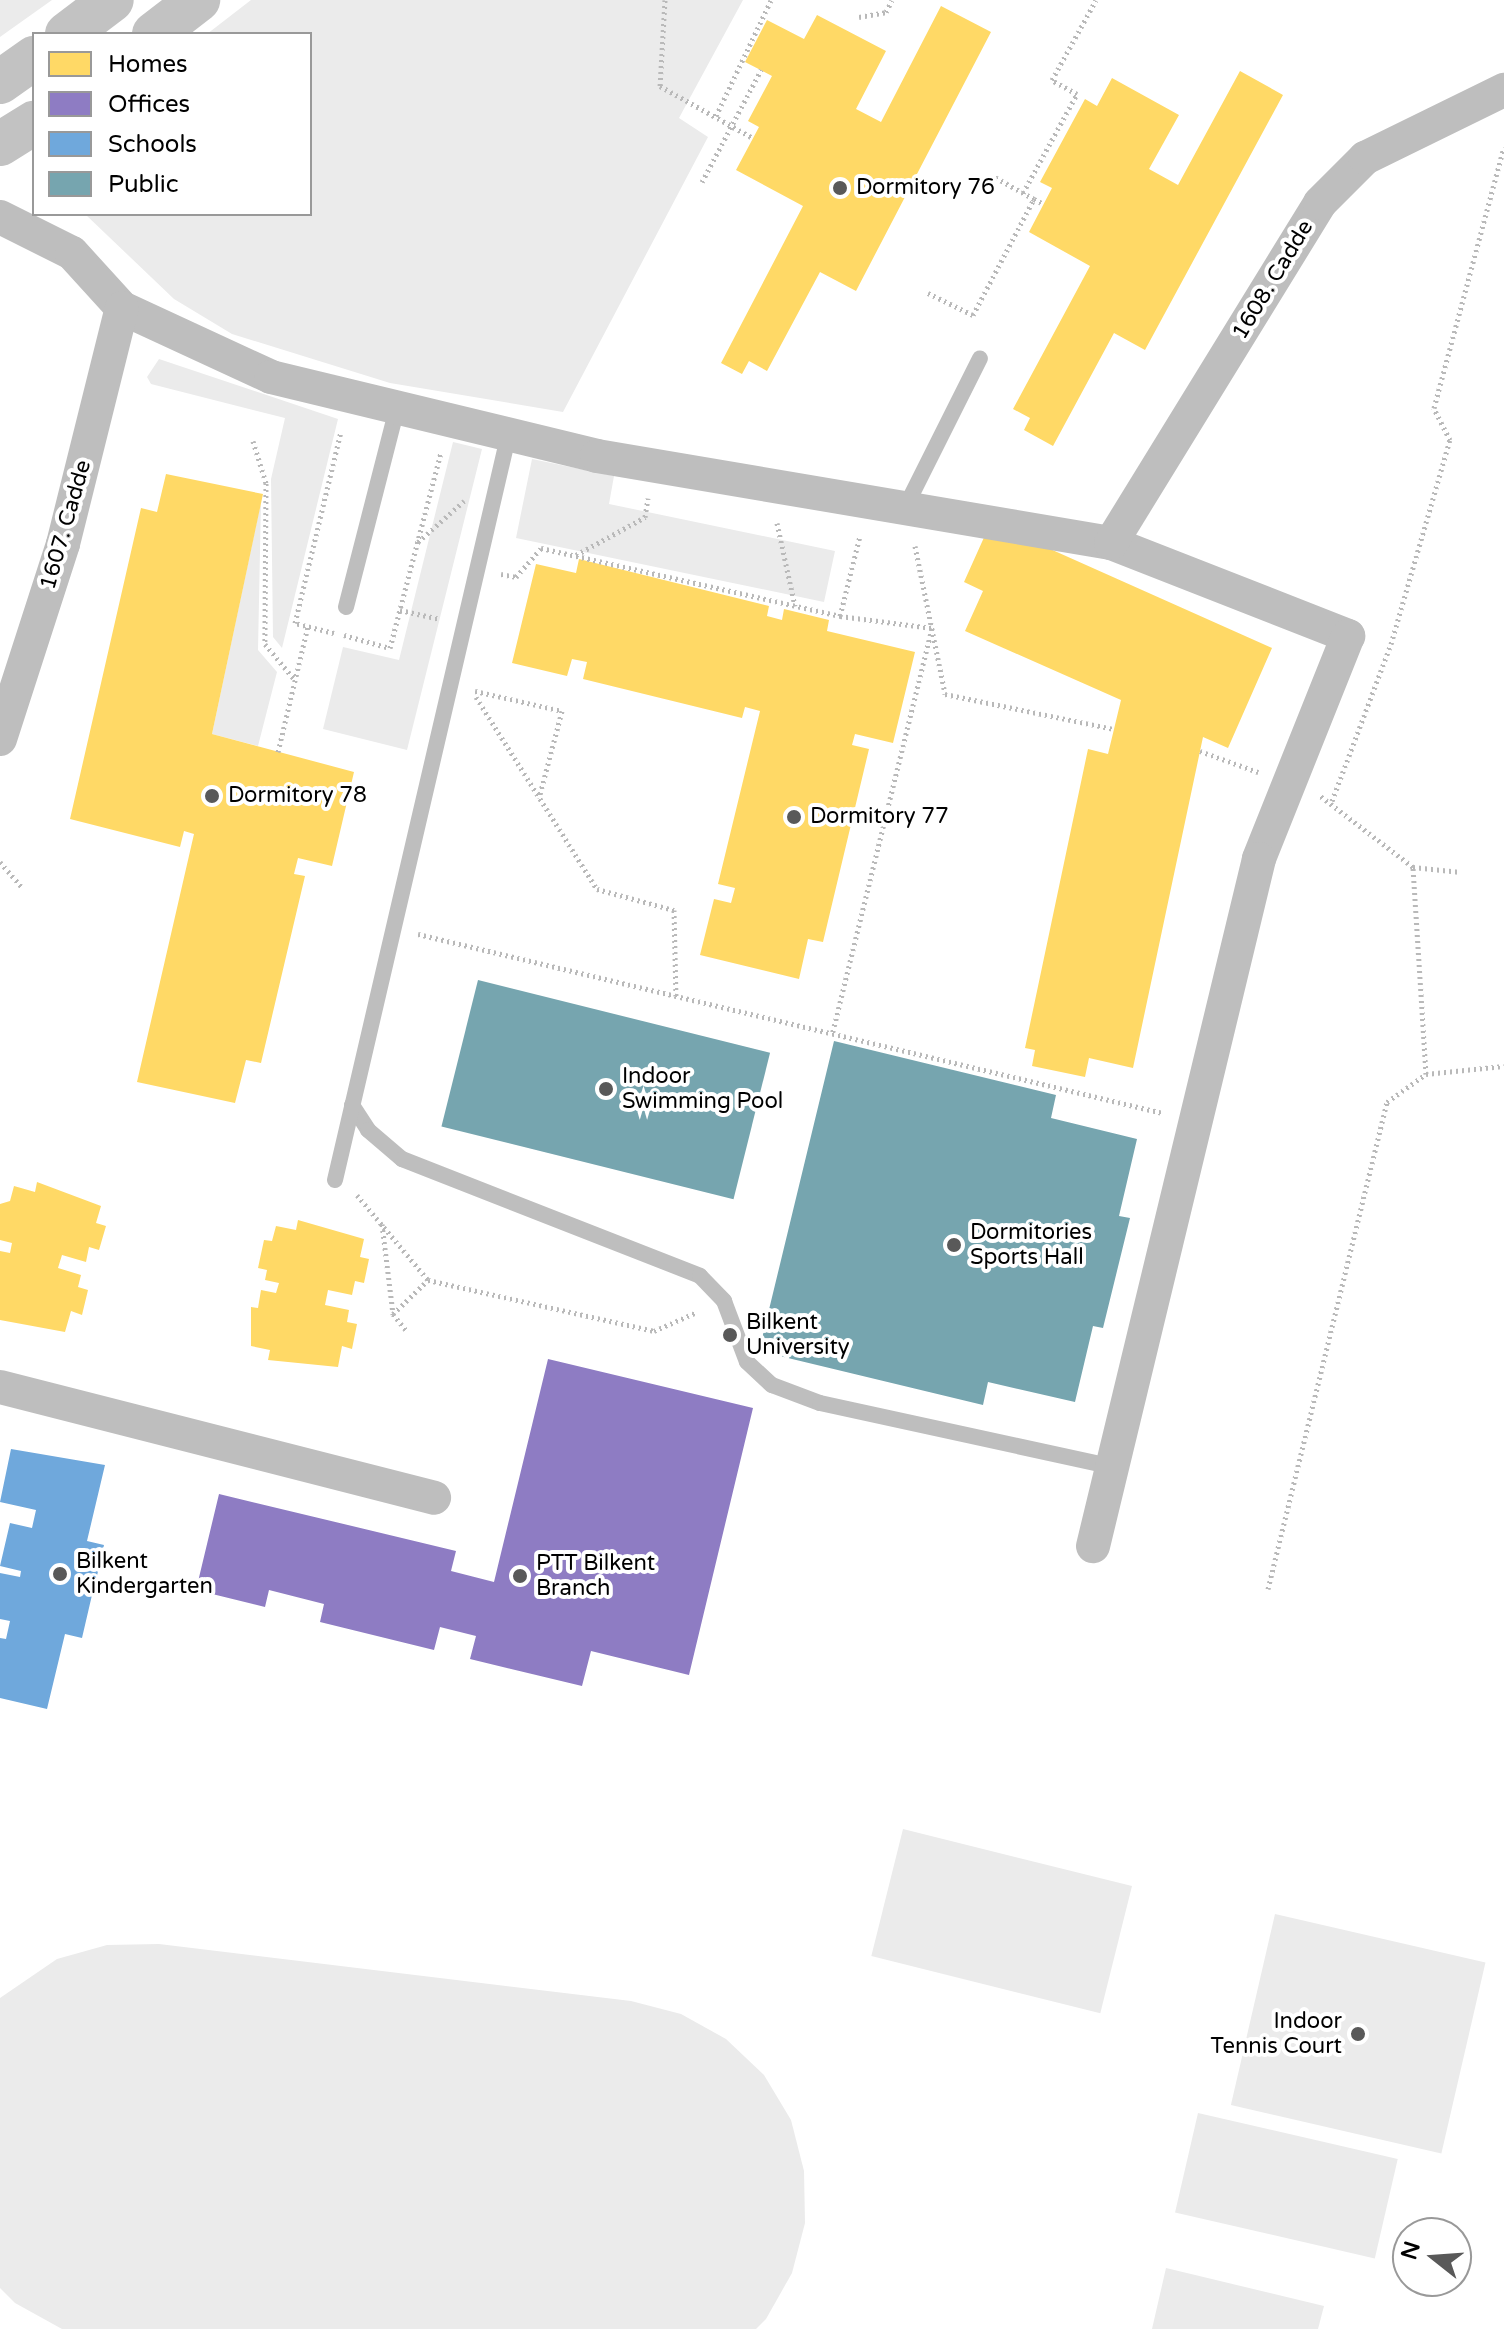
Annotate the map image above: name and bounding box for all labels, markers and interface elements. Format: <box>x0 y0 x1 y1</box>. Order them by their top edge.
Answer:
legend <box>32 32 312 216</box>
text: Homes <box>108 50 188 79</box>
text: Offices <box>108 90 190 119</box>
text: Schools <box>108 130 197 159</box>
text: Public <box>108 170 178 199</box>
place label: Dormitory 76 <box>856 175 995 201</box>
marker: Dormitory 76 <box>831 179 849 197</box>
street label: 1608. Cadde <box>1227 216 1319 344</box>
street label: 1607. Cadde <box>35 457 97 593</box>
place label: Dormitory 78 <box>228 783 367 809</box>
marker: Dormitory 78 <box>203 787 221 805</box>
place label: Dormitory 77 <box>810 804 949 830</box>
marker: Dormitory 77 <box>785 808 803 826</box>
place label: Indoor Swimming Pool <box>622 1063 783 1114</box>
marker: Indoor Swimming Pool <box>597 1080 615 1098</box>
place label: Dormitories Sports Hall <box>970 1219 1092 1270</box>
marker: Dormitories Sports Hall <box>945 1236 963 1254</box>
place label: Bilkent University <box>746 1309 850 1360</box>
marker: Bilkent University <box>721 1326 739 1344</box>
place label: Bilkent Kindergarten <box>76 1548 213 1600</box>
place label: PTT Bilkent Branch <box>536 1550 655 1602</box>
marker: Bilkent Kindergarten <box>51 1565 69 1583</box>
marker: PTT Bilkent Branch <box>511 1567 529 1585</box>
place label: Indoor Tennis Court <box>1210 2008 1342 2060</box>
marker: Indoor Tennis Court <box>1349 2025 1367 2043</box>
north arrow <box>1392 2217 1472 2297</box>
text: N <box>1396 2238 1426 2263</box>

